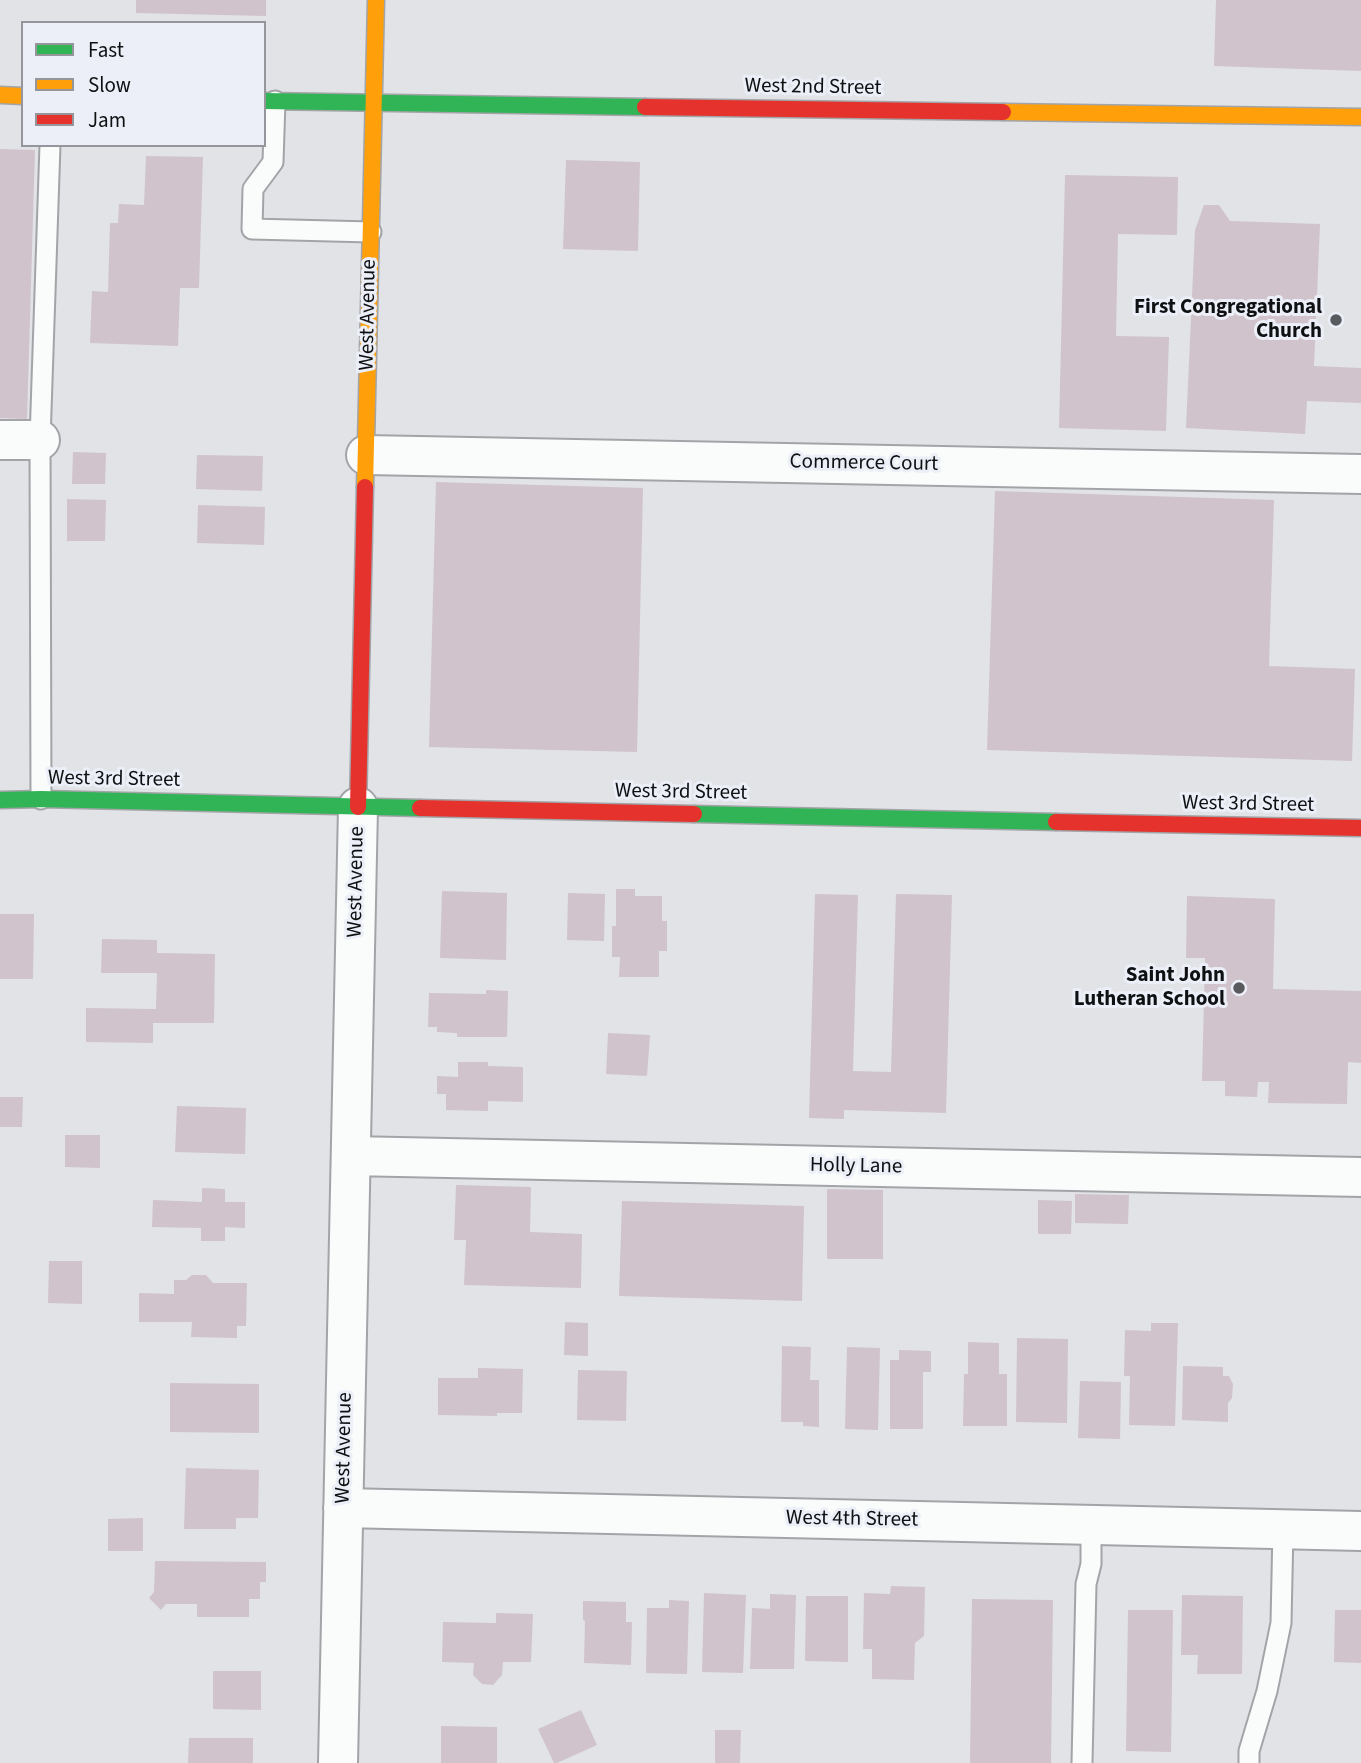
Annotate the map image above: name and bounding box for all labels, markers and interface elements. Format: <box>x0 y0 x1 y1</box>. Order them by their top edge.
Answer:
legend <box>21 21 266 147</box>
text: Fast <box>88 35 124 65</box>
text: Slow <box>88 70 131 100</box>
street label: West 2nd Street <box>744 74 882 102</box>
text: Jam <box>88 105 126 135</box>
street label: West Avenue <box>355 259 383 371</box>
place label: First Congregational Church <box>1134 295 1322 345</box>
marker: First Congregational Church <box>1328 312 1344 328</box>
street label: Commerce Court <box>789 450 939 478</box>
street label: West 3rd Street <box>48 766 180 794</box>
street label: West 3rd Street <box>615 779 747 807</box>
street label: West 3rd Street <box>1182 791 1314 819</box>
street label: West Avenue <box>343 826 371 938</box>
place label: Saint John Lutheran School <box>1074 963 1225 1013</box>
marker: Saint John Lutheran School <box>1231 980 1247 996</box>
street label: Holly Lane <box>810 1154 902 1180</box>
street label: West Avenue <box>331 1392 359 1504</box>
street label: West 4th Street <box>786 1506 918 1534</box>

